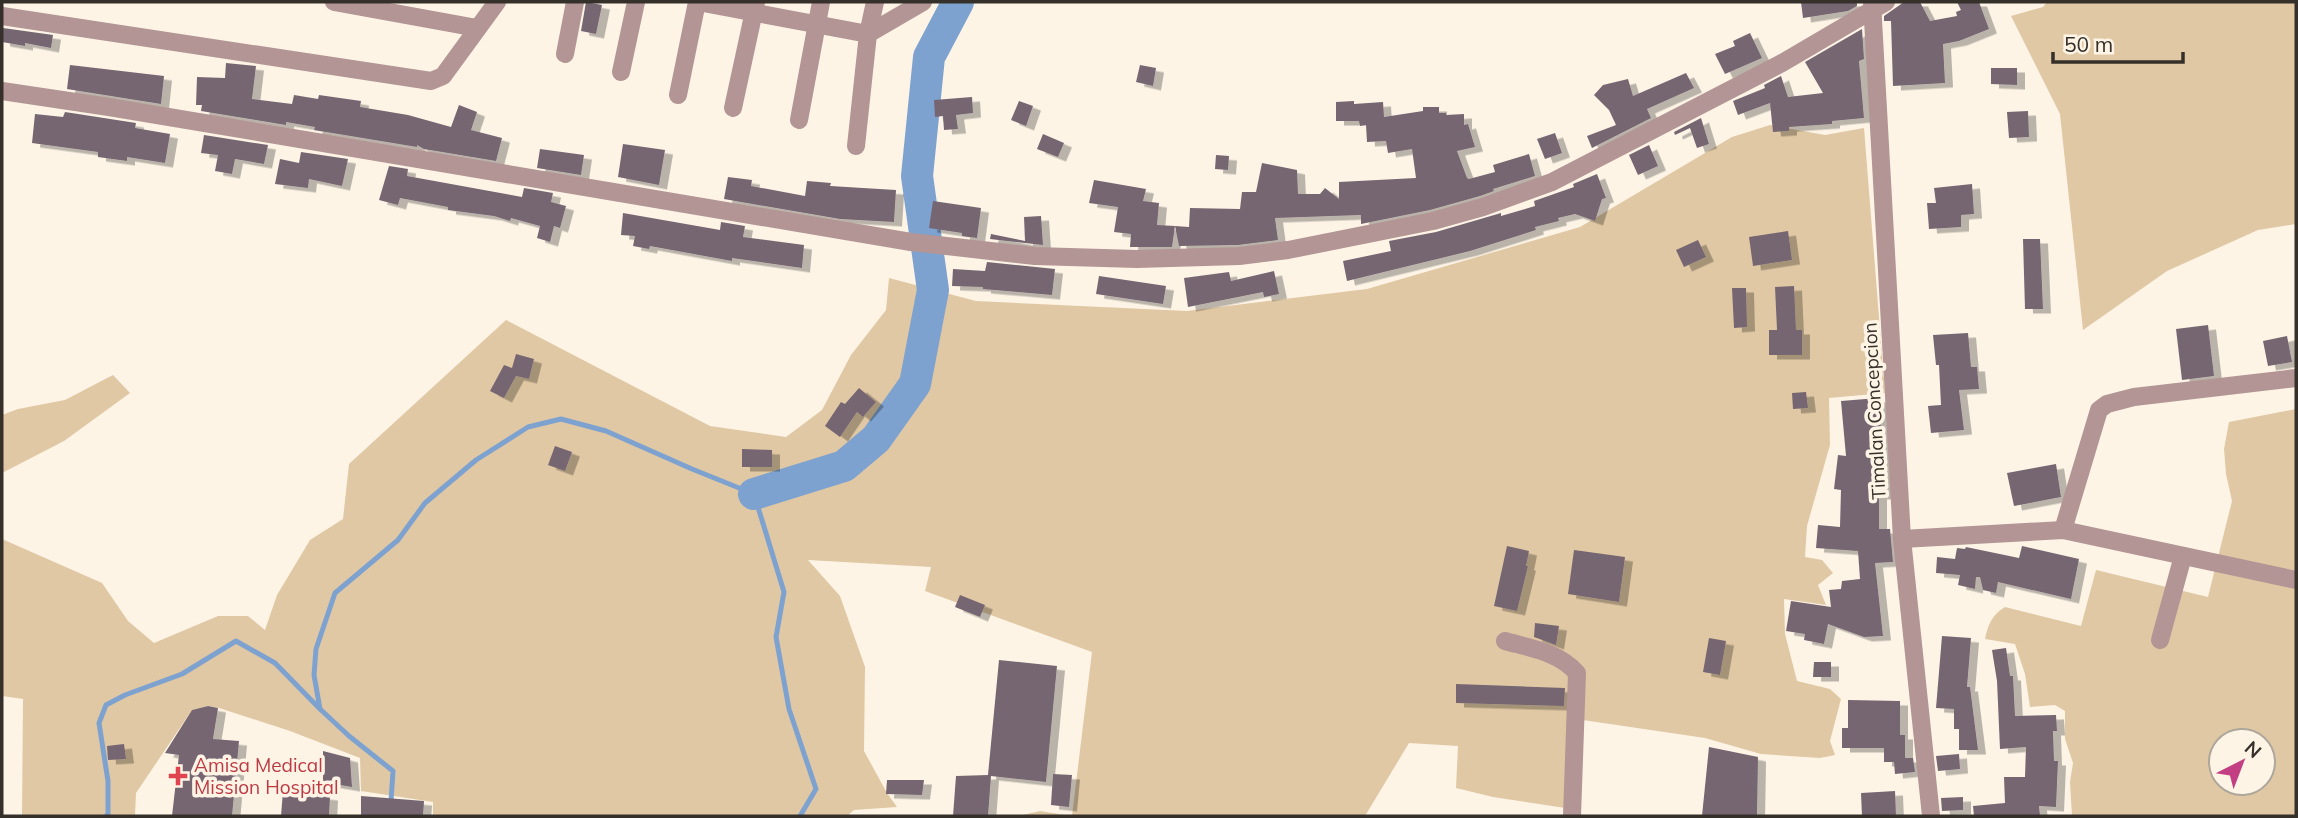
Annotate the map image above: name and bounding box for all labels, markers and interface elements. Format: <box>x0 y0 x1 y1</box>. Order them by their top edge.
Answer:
scale bar <box>2053 21 2182 65</box>
text: 50 m <box>2064 31 2113 57</box>
street label: Timalan Concepcion <box>1857 322 1891 500</box>
north arrow <box>2207 727 2277 797</box>
text: N <box>2240 736 2267 763</box>
place label: Amisa Medical Mission Hospital <box>194 753 338 799</box>
marker: Amisa Medical Mission Hospital <box>168 766 188 786</box>

